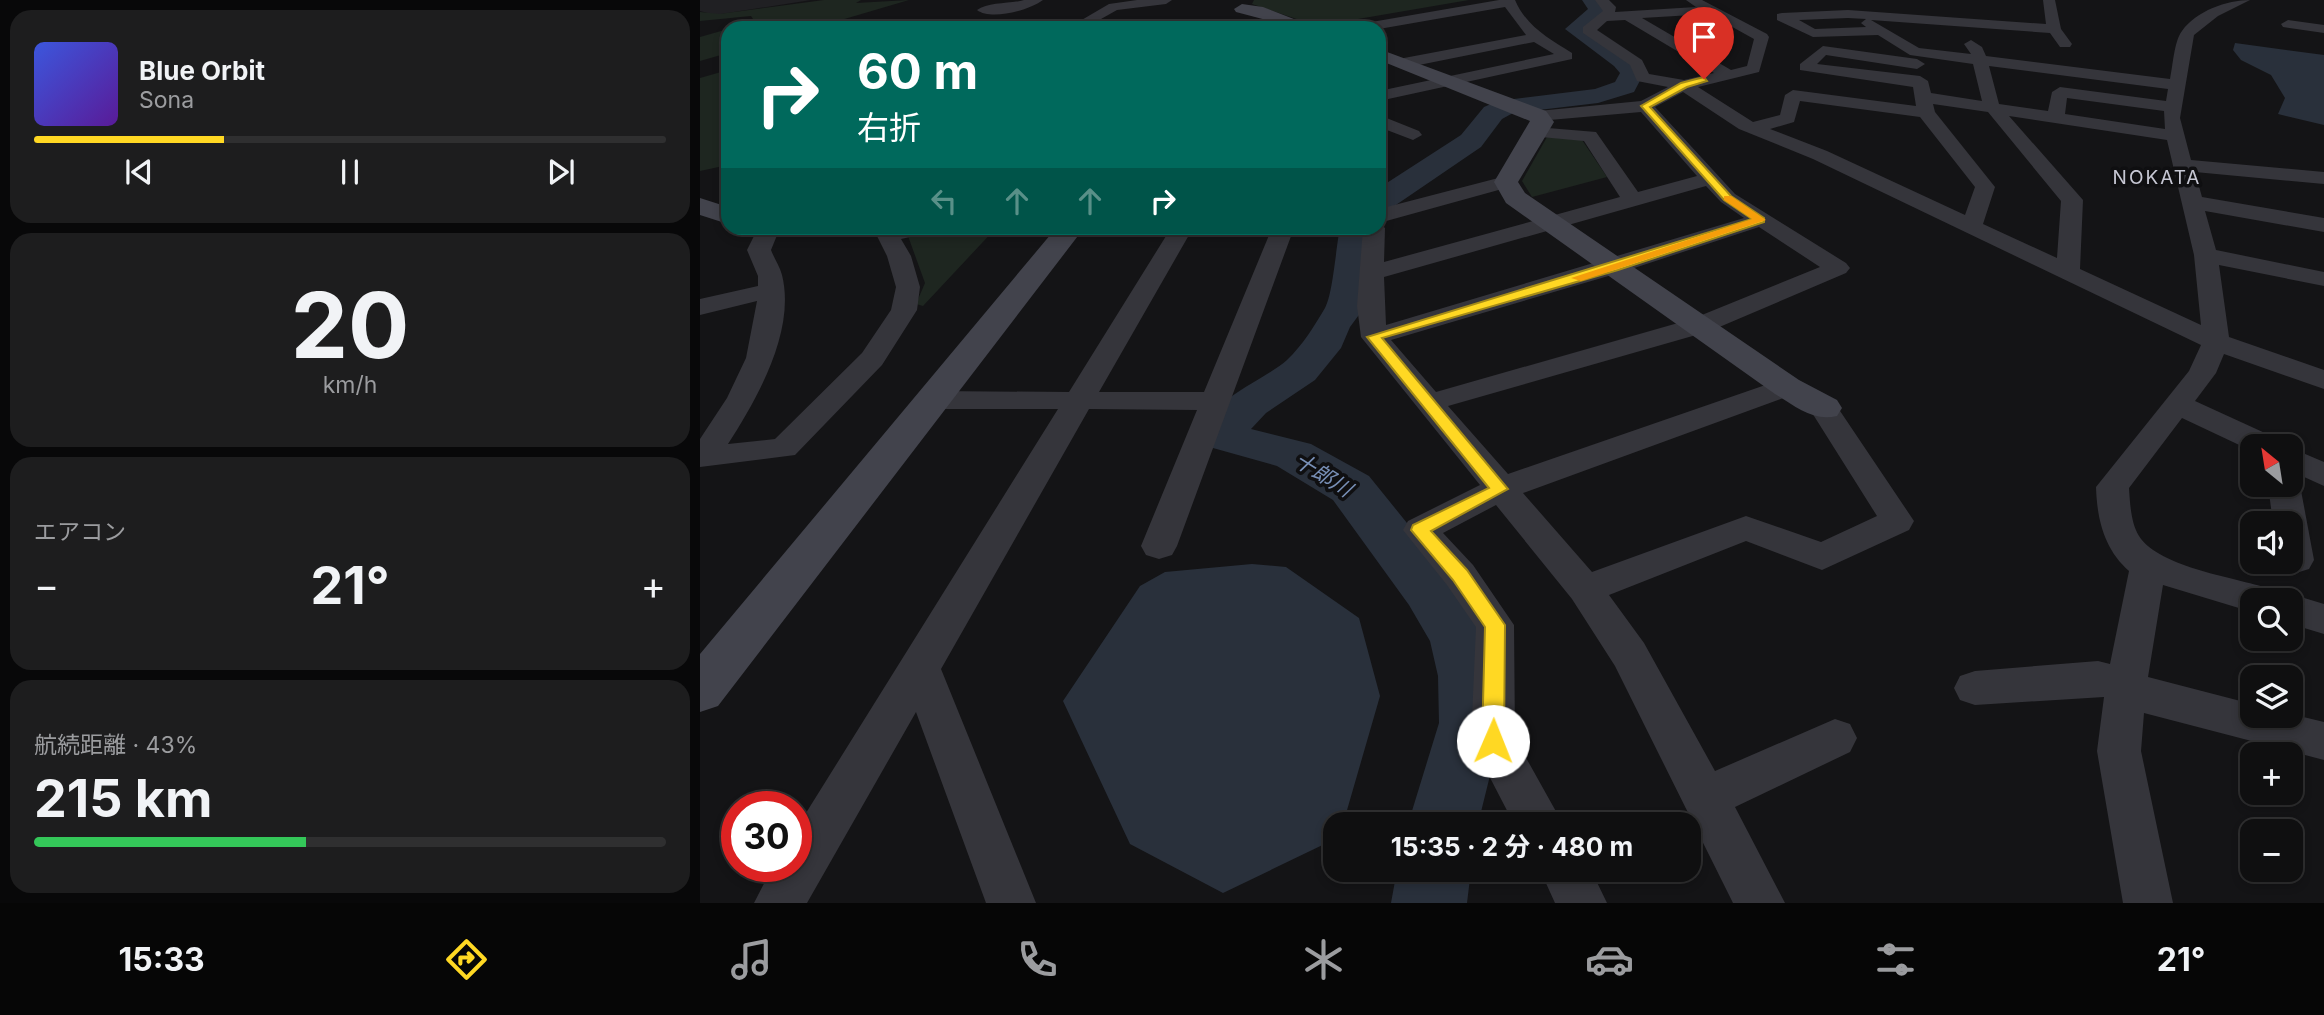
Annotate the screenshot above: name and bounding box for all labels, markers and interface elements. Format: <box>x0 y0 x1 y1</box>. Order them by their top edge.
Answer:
pin <box>1674 7 1734 79</box>
icon: arrive <box>1685 18 1723 56</box>
text: 60 m <box>857 42 978 101</box>
icon: right <box>742 49 833 140</box>
text: Blue Orbit <box>139 55 265 86</box>
text: Sona <box>139 86 194 114</box>
text: 右折 <box>857 108 921 147</box>
icon: previous <box>120 153 158 191</box>
icon: pause <box>331 153 369 191</box>
icon: next <box>542 153 580 191</box>
district label: NOKATA <box>2113 166 2201 189</box>
icon: left <box>925 182 963 220</box>
icon: ahead <box>998 182 1036 220</box>
icon: ahead <box>1071 182 1109 220</box>
icon: right <box>1144 182 1182 220</box>
text: 20 <box>291 270 409 380</box>
text: km/h <box>323 371 377 399</box>
north arrow <box>2240 434 2303 497</box>
map controls <box>2240 434 2303 882</box>
water label: 十郎川 <box>1290 447 1358 503</box>
button: sound <box>2240 511 2303 574</box>
text: エアコン <box>34 518 126 546</box>
text: 21° <box>310 554 390 617</box>
text: − <box>34 562 59 608</box>
text: + <box>641 562 666 608</box>
button: search <box>2240 588 2303 651</box>
button: layers <box>2240 665 2303 728</box>
position arrow <box>1456 704 1530 778</box>
text: 航続距離 · 43% <box>34 731 197 759</box>
button: + <box>2240 742 2303 805</box>
text: 215 km <box>34 767 212 830</box>
speed limit sign: 30 <box>721 791 812 882</box>
button: − <box>2240 819 2303 882</box>
text: 15:35 · 2 分 · 480 m <box>1391 831 1633 862</box>
icon: directions <box>442 935 491 984</box>
icon: music <box>727 935 776 984</box>
icon: phone <box>1013 935 1062 984</box>
icon: climate <box>1299 935 1348 984</box>
icon: car <box>1585 935 1634 984</box>
icon: filters <box>1871 935 1920 984</box>
text: 15:33 <box>118 940 205 979</box>
text: 21° <box>2157 940 2205 979</box>

